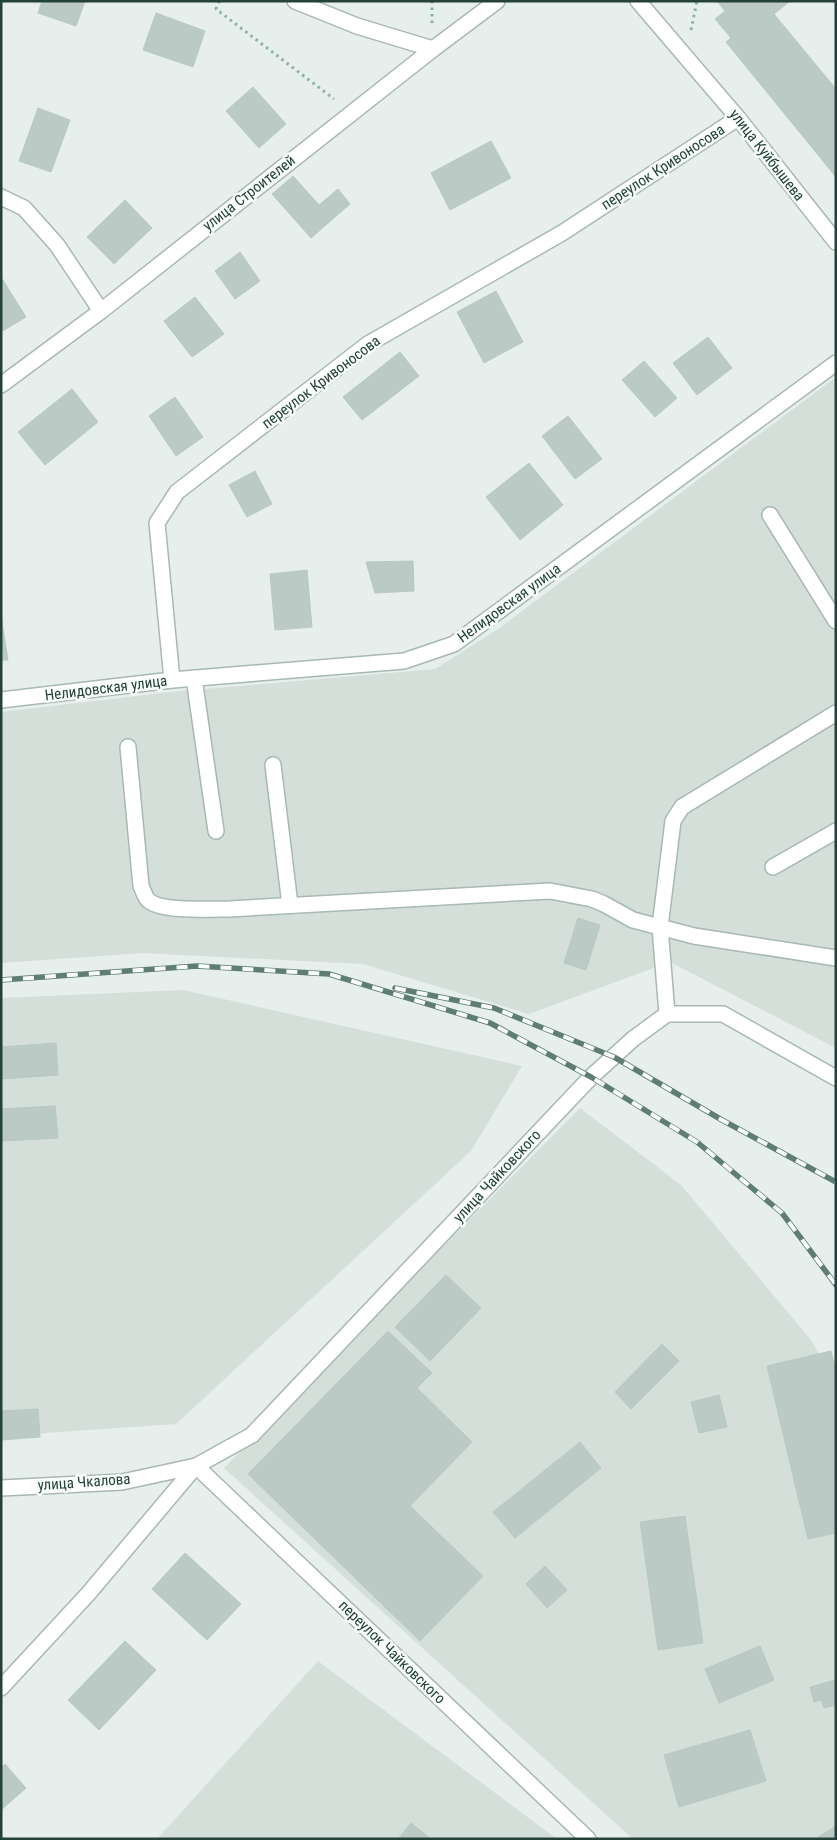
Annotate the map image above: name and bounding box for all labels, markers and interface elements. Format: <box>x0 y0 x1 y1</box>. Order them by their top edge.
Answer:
street label: улица Куйбышева <box>726 106 808 204</box>
street label: переулок Кривоносова <box>598 120 728 214</box>
street label: улица Строителей <box>199 151 299 235</box>
street label: переулок Кривоносова <box>258 332 384 432</box>
street label: Нелидовская улица <box>454 560 564 646</box>
street label: Нелидовская улица <box>44 672 168 704</box>
street label: улица Чайковского <box>449 1126 545 1226</box>
street label: улица Чкалова <box>37 1470 131 1494</box>
street label: переулок Чайковского <box>335 1596 449 1708</box>

